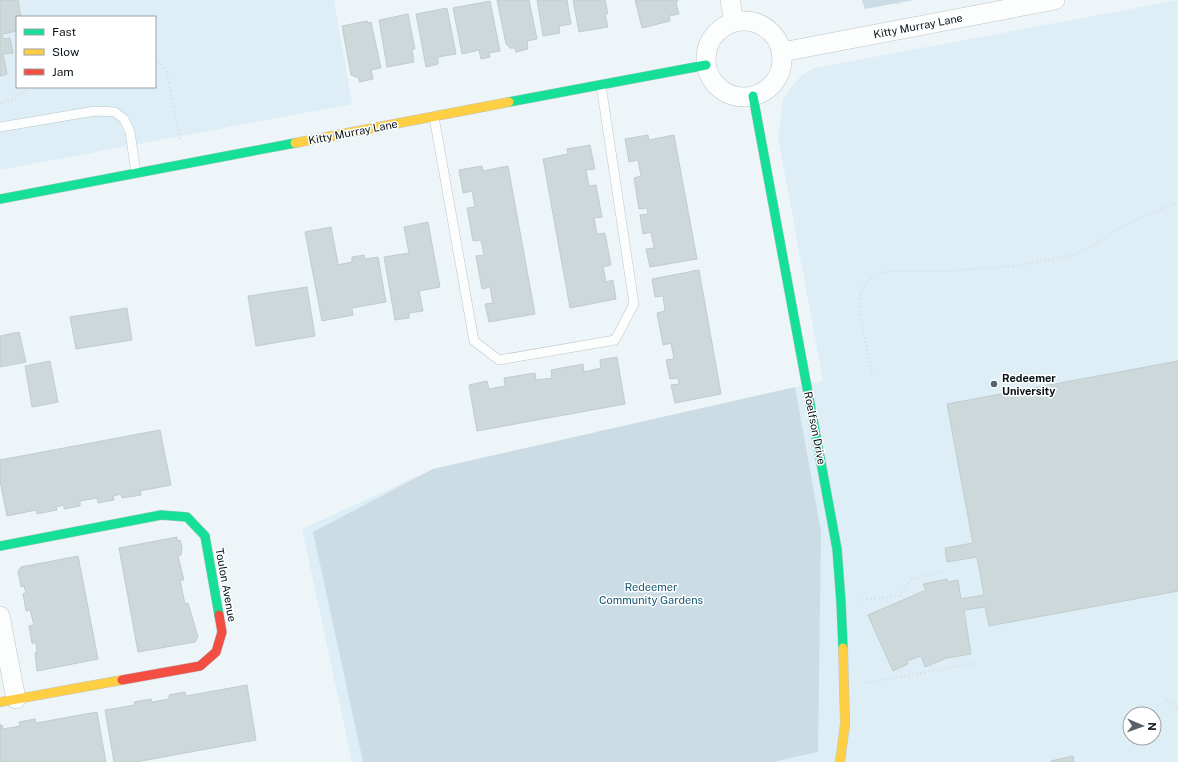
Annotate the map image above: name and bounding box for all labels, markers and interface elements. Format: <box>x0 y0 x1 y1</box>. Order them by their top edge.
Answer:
street label: Kitty Murray Lane <box>872 11 964 41</box>
legend <box>16 16 156 88</box>
text: Fast <box>52 25 77 39</box>
text: Slow <box>52 45 80 59</box>
text: Jam <box>52 65 74 79</box>
street label: Kitty Murray Lane <box>307 117 399 147</box>
place label: Redeemer University <box>1002 372 1056 397</box>
marker: Redeemer University <box>989 379 999 389</box>
street label: Roelfson Drive <box>802 390 828 466</box>
street label: Toulon Avenue <box>214 547 238 623</box>
park label: Redeemer Community Gardens <box>599 581 703 606</box>
north arrow <box>1122 706 1162 746</box>
text: N <box>1146 722 1158 731</box>

